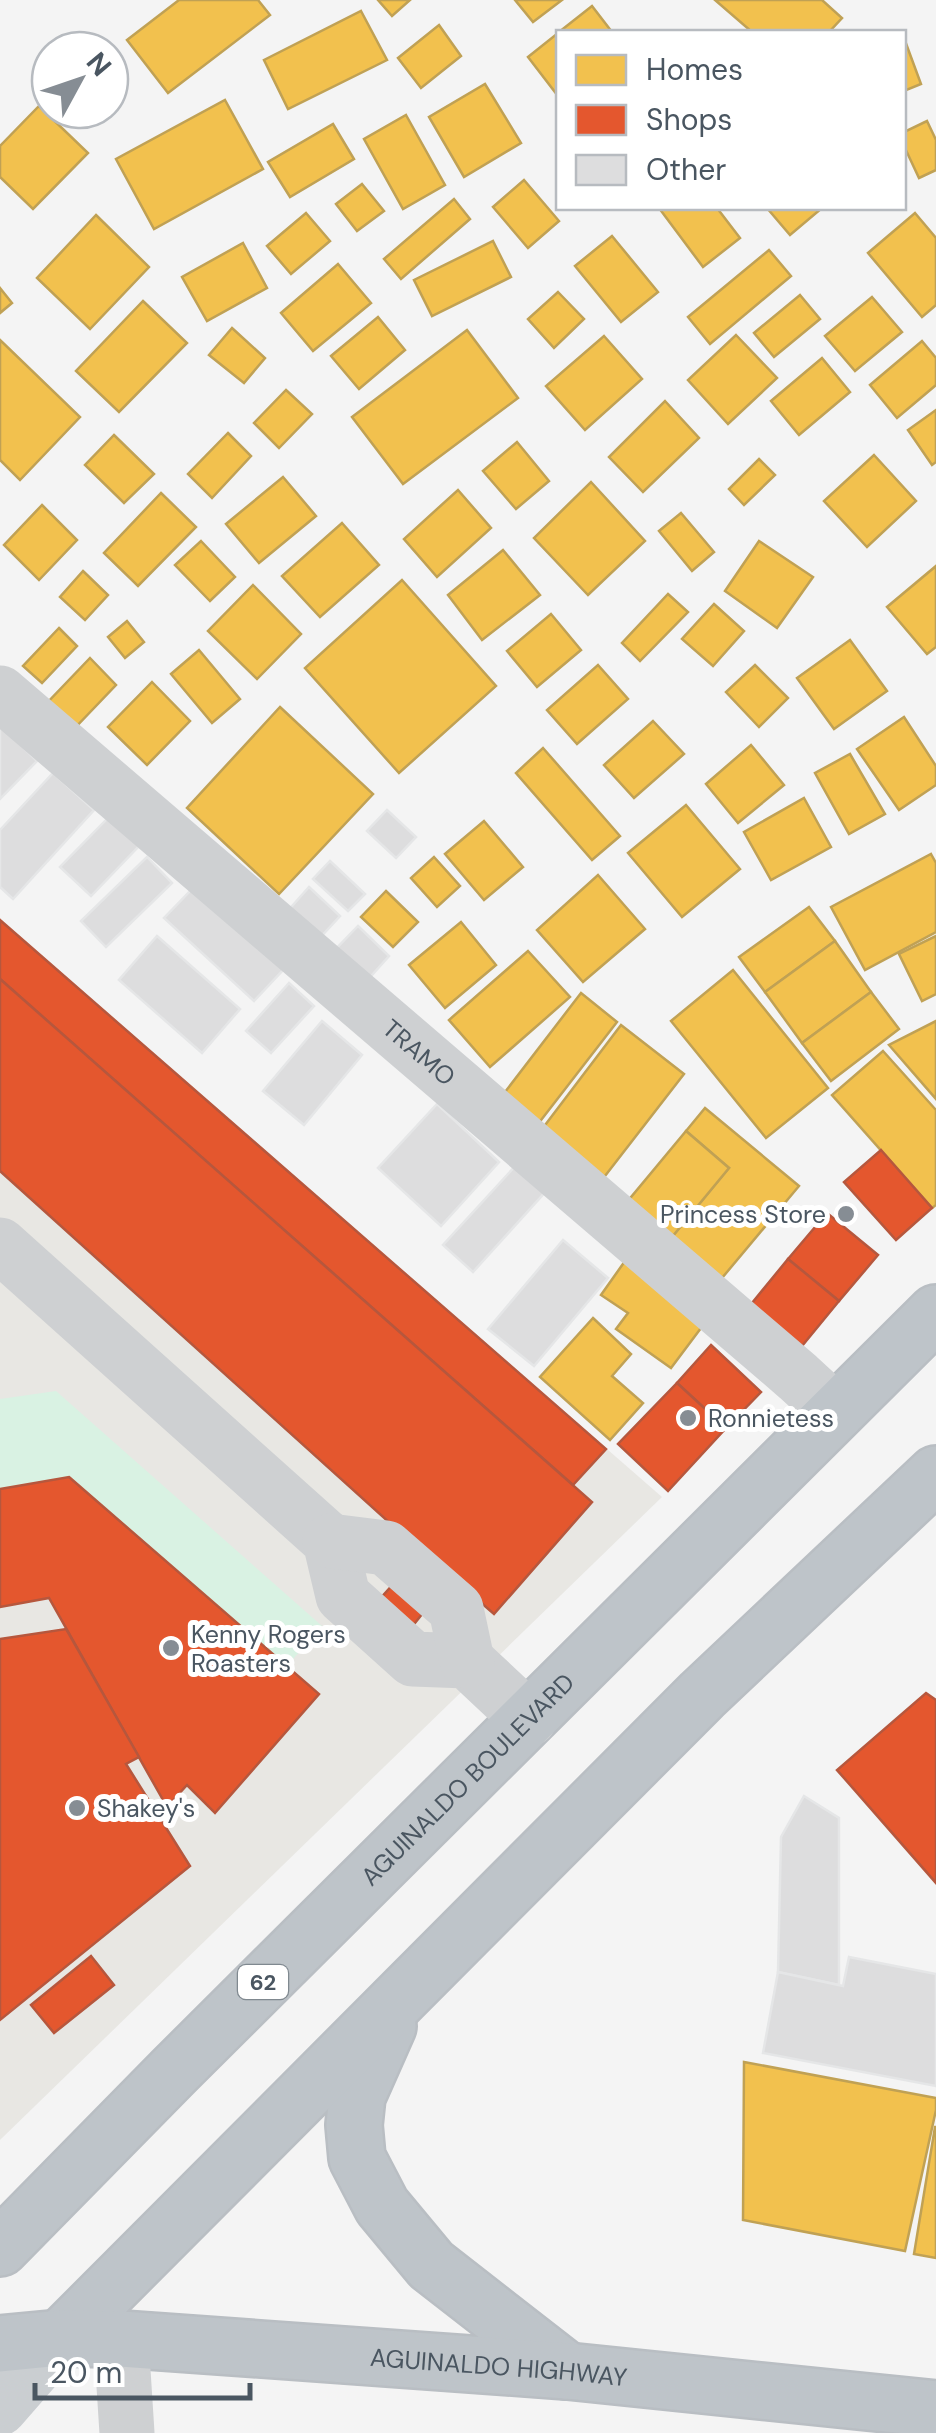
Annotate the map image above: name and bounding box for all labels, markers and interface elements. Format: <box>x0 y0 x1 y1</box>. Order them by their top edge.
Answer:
north arrow <box>30 30 130 130</box>
legend <box>556 30 906 210</box>
text: N <box>78 45 120 84</box>
text: Homes <box>646 50 743 89</box>
text: Shops <box>646 100 732 139</box>
text: Other <box>646 150 726 189</box>
street label: TRAMO <box>376 1012 462 1093</box>
place label: Princess Store <box>660 1198 826 1231</box>
marker: Princess Store <box>835 1203 857 1225</box>
place label: Ronnietess <box>708 1402 834 1435</box>
marker: Ronnietess <box>677 1407 699 1429</box>
place label: Kenny Rogers Roasters <box>191 1618 346 1680</box>
marker: Kenny Rogers Roasters <box>160 1637 182 1659</box>
street label: AGUINALDO BOULEVARD <box>354 1666 581 1893</box>
place label: Shakey's <box>97 1792 195 1825</box>
marker: Shakey's <box>66 1797 88 1819</box>
road number: 62 <box>238 1965 288 1999</box>
scale bar <box>35 2338 250 2400</box>
street label: AGUINALDO HIGHWAY <box>369 2340 629 2394</box>
text: 20 m <box>50 2353 122 2392</box>

